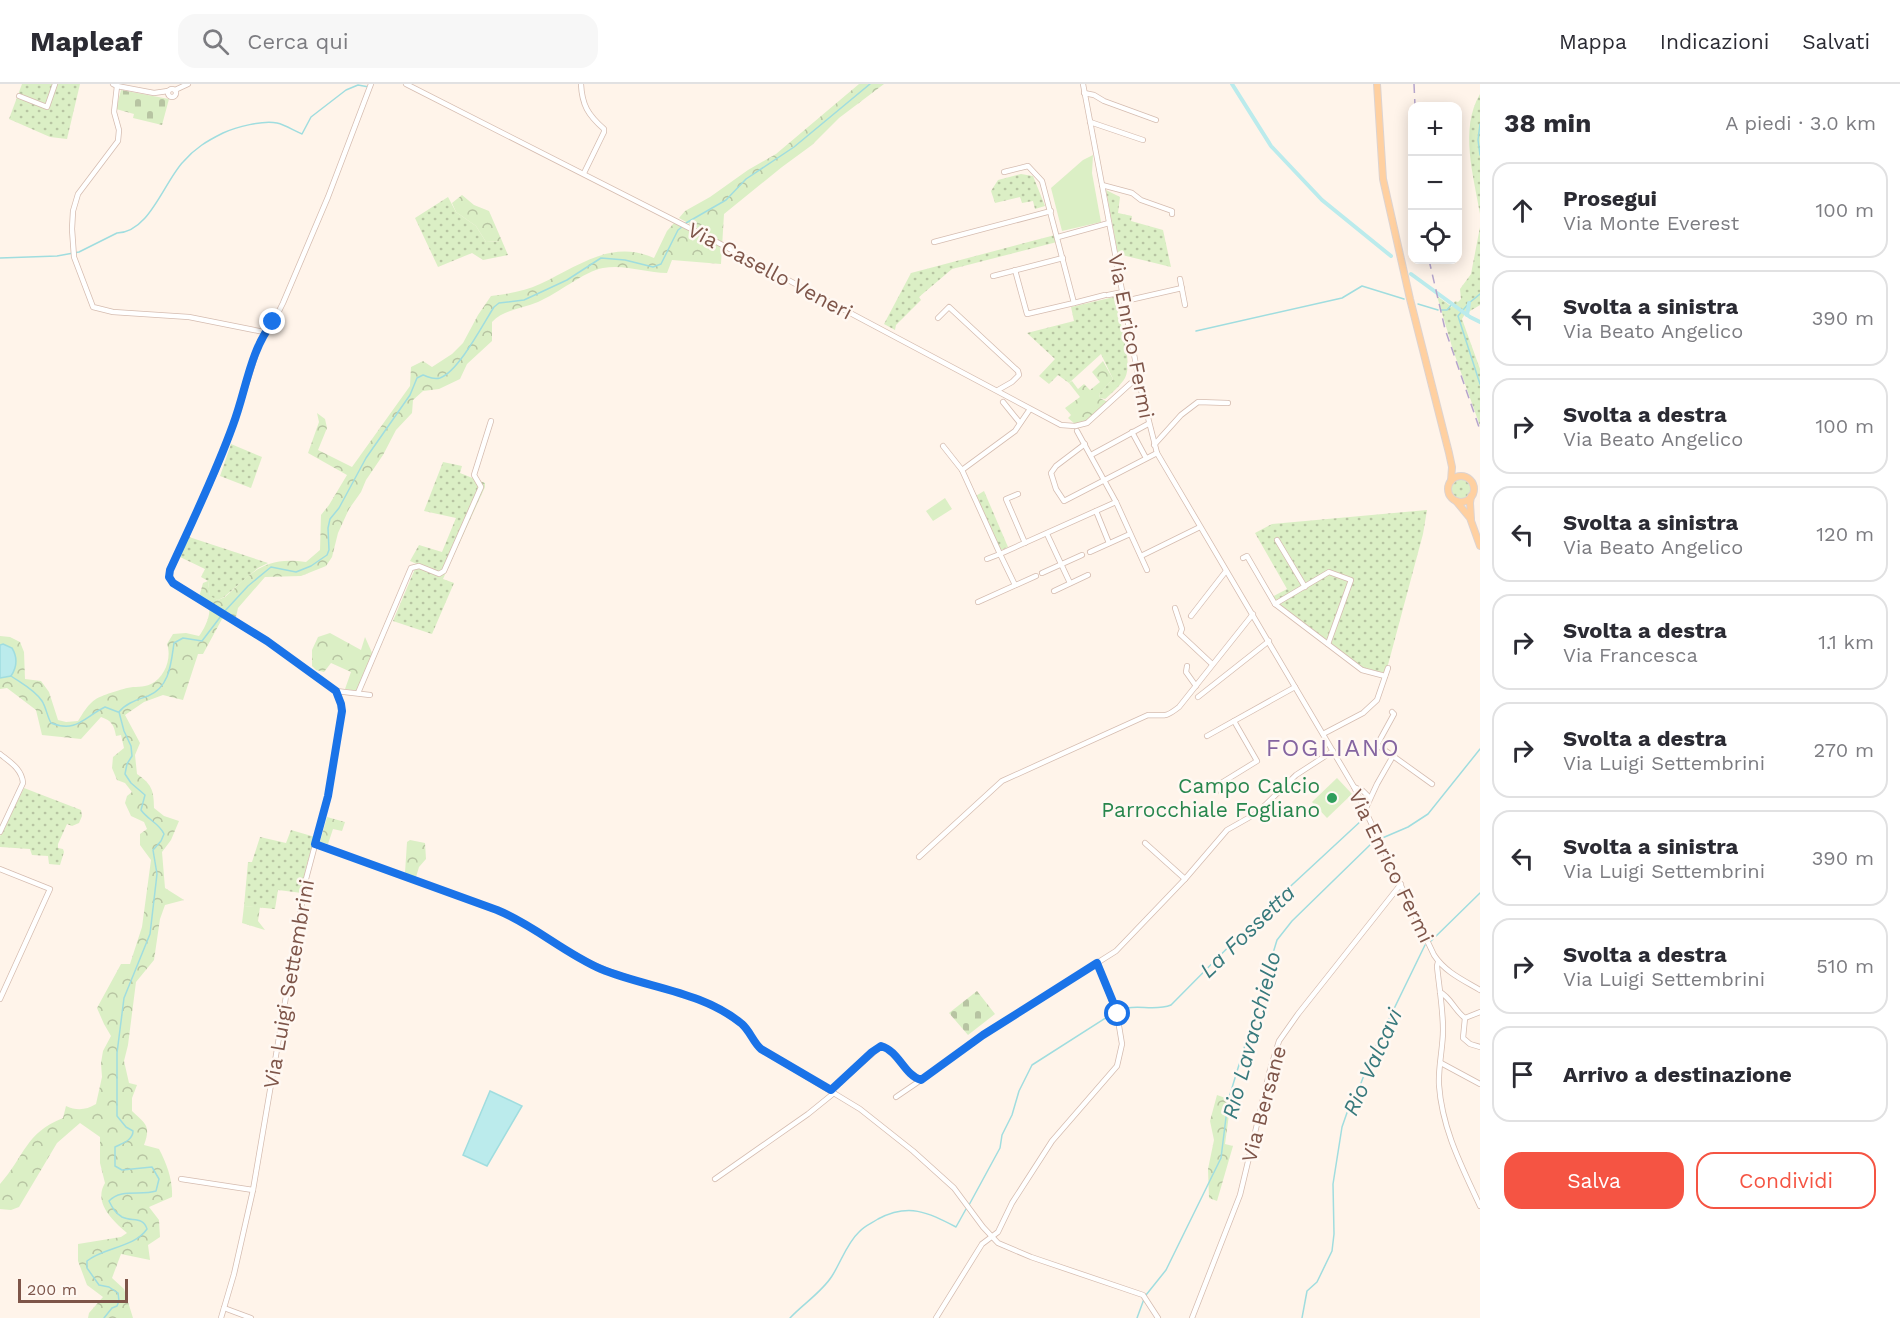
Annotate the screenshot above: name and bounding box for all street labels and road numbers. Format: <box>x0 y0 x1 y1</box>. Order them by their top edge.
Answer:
street label: Via Casello Veneri <box>684 217 857 325</box>
street label: Via Enrico Fermi <box>1103 251 1160 421</box>
street label: Via Enrico Fermi <box>1343 785 1439 947</box>
street label: Via Luigi Settembrini <box>258 877 319 1091</box>
street label: Via Bersane <box>1236 1043 1291 1165</box>

